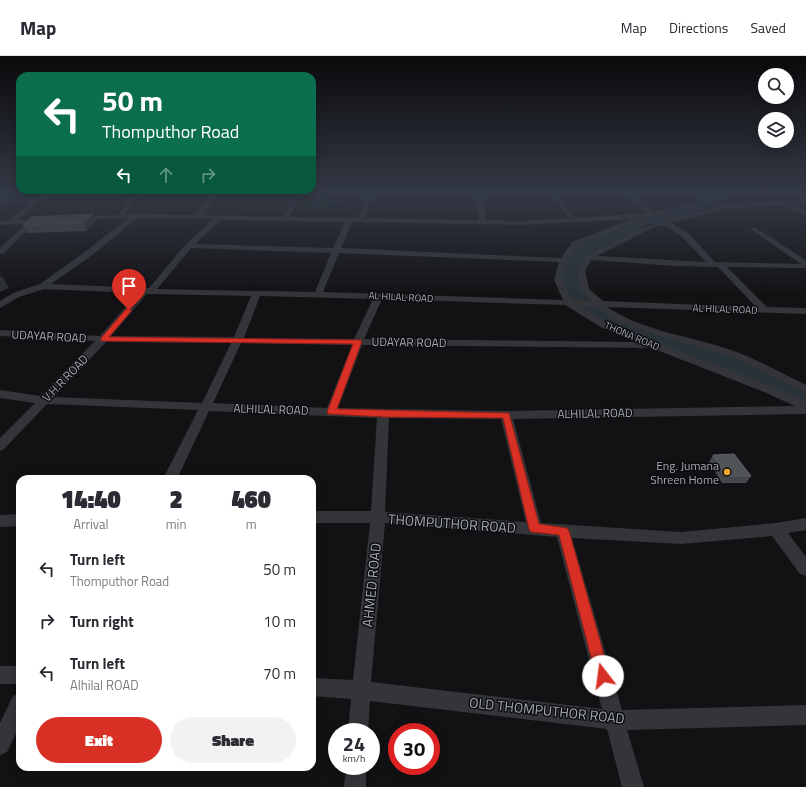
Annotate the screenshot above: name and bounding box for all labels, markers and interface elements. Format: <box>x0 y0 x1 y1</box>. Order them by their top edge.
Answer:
text: Map <box>20 13 56 42</box>
text: Map <box>621 17 647 38</box>
text: Directions <box>669 17 728 38</box>
text: Saved <box>750 17 786 38</box>
map controls <box>758 68 794 148</box>
button: search <box>758 68 794 104</box>
text: 50 m <box>102 79 163 122</box>
icon: left <box>36 88 88 140</box>
button: layers <box>758 112 794 148</box>
text: Thomputhor Road <box>102 118 239 145</box>
icon: left <box>113 164 135 186</box>
icon: ahead <box>155 164 177 186</box>
icon: right <box>197 164 219 186</box>
pin <box>112 269 146 310</box>
icon: arrive <box>118 275 140 297</box>
street label: AL HILAL ROAD <box>368 288 434 306</box>
street label: AL HILAL ROAD <box>692 300 758 318</box>
street label: THONA ROAD <box>602 318 662 354</box>
street label: UDAYAR ROAD <box>11 325 87 347</box>
street label: UDAYAR ROAD <box>371 332 447 352</box>
street label: V.H.R ROAD <box>37 350 93 406</box>
street label: ALHILAL ROAD <box>233 398 309 420</box>
street label: ALHILAL ROAD <box>557 403 633 423</box>
place label: Eng. Jumana Shreen Home <box>650 456 719 489</box>
marker: Eng. Jumana Shreen Home <box>722 467 732 477</box>
text: 14:40 <box>61 481 121 517</box>
text: 2 <box>169 481 183 517</box>
text: 460 <box>231 481 271 517</box>
street label: THOMPUTHOR ROAD <box>387 508 517 538</box>
text: Arrival <box>73 514 108 534</box>
text: min <box>166 514 186 534</box>
text: m <box>246 514 257 534</box>
street label: AHMED ROAD <box>356 542 386 628</box>
text: Turn left <box>70 548 125 571</box>
icon: left <box>36 558 58 580</box>
text: 50 m <box>263 558 296 581</box>
text: Thomputhor Road <box>70 571 169 591</box>
icon: right <box>36 610 58 632</box>
text: Turn right <box>70 610 134 633</box>
text: 10 m <box>263 610 296 633</box>
text: Turn left <box>70 652 125 675</box>
position arrow <box>582 655 624 697</box>
icon: left <box>36 662 58 684</box>
text: 70 m <box>263 662 296 685</box>
text: Alhilal ROAD <box>70 675 139 695</box>
street label: OLD THOMPUTHOR ROAD <box>468 691 626 729</box>
button: Exit <box>36 717 162 763</box>
button: Share <box>170 717 296 763</box>
speed limit sign: 30 <box>388 723 440 775</box>
text: 24 <box>343 728 365 759</box>
text: km/h <box>343 751 365 766</box>

